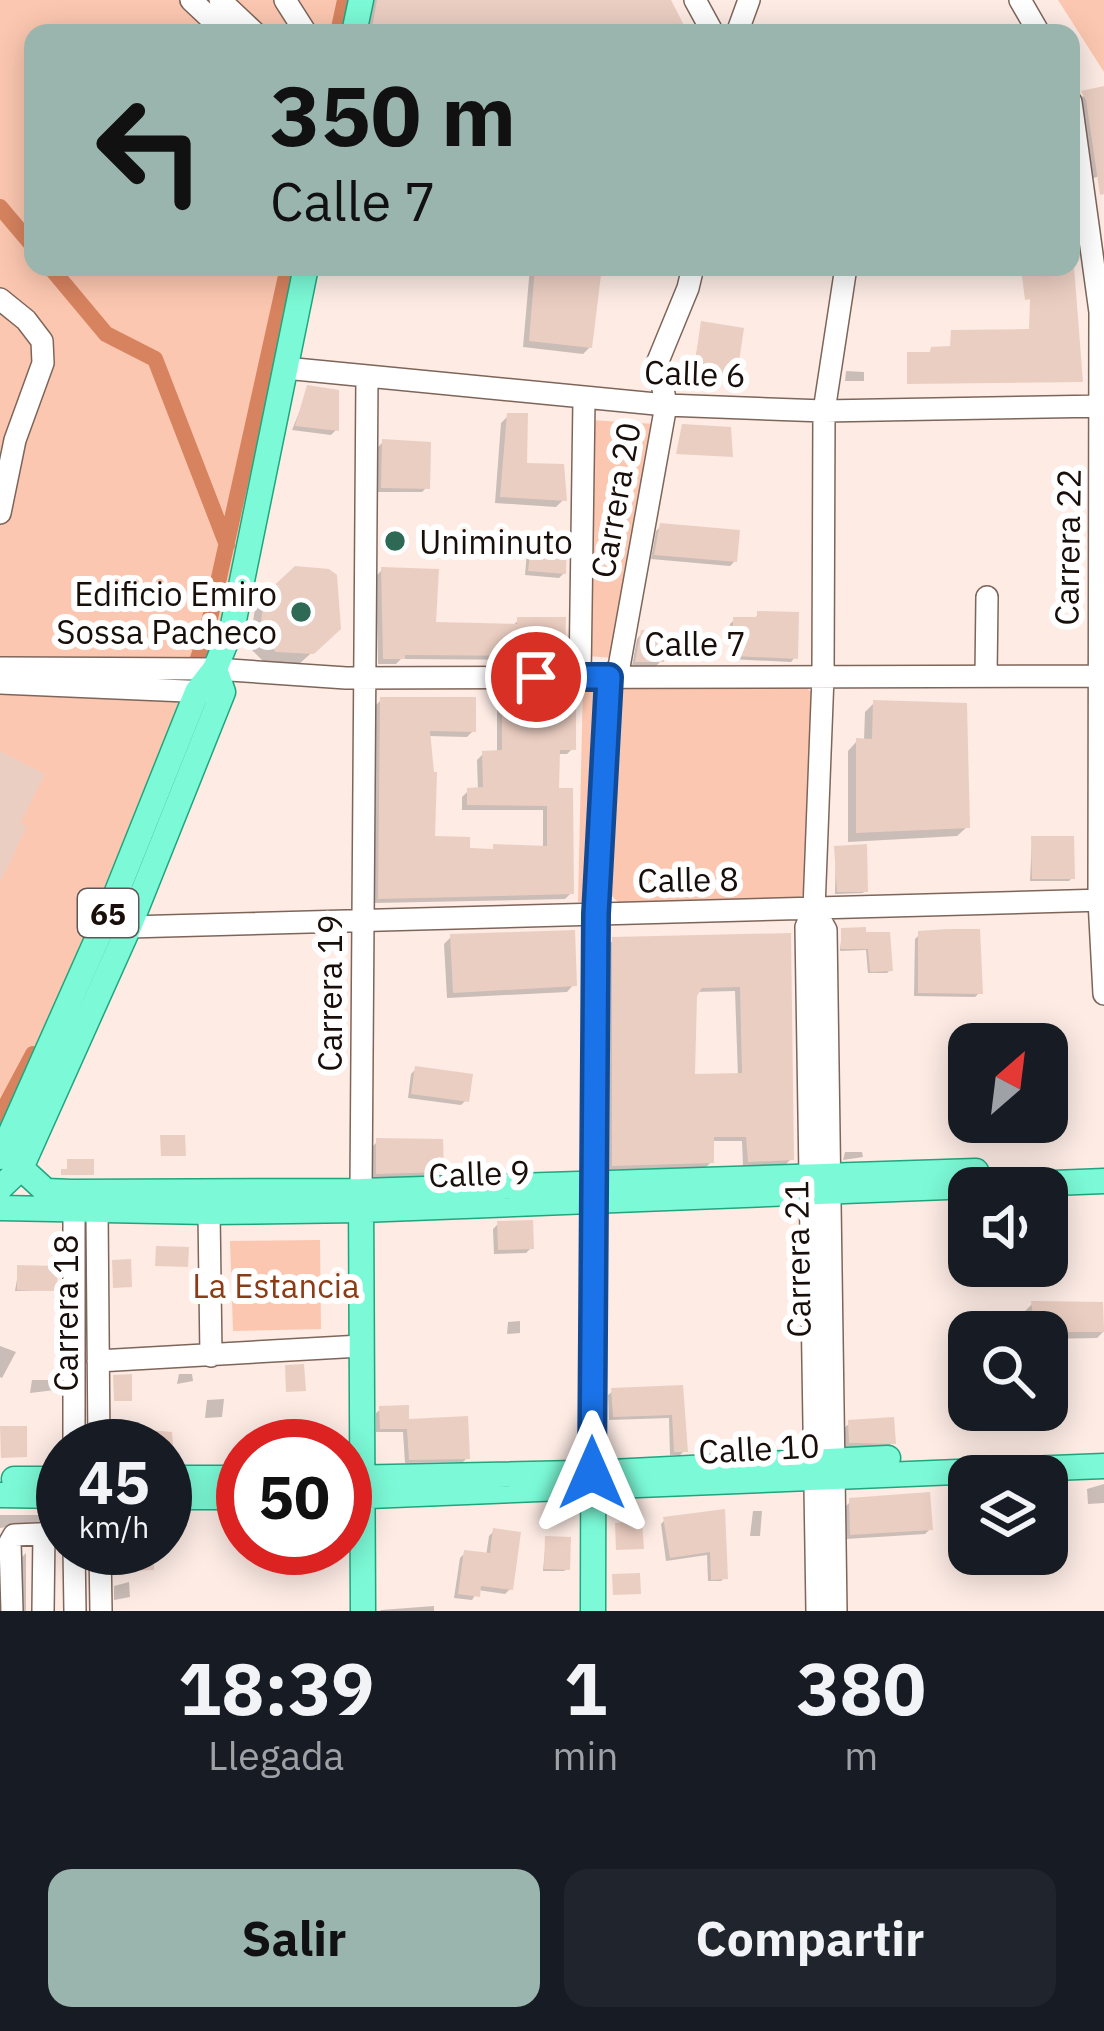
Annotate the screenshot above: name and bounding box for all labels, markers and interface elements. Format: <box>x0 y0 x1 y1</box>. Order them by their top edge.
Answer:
text: 350 m <box>270 60 516 169</box>
icon: left <box>72 72 228 228</box>
text: Calle 7 <box>270 166 436 236</box>
street label: Calle 6 <box>643 350 747 396</box>
street label: Carrera 20 <box>580 419 650 581</box>
street label: Carrera 22 <box>1044 468 1090 626</box>
place label: Uniminuto <box>419 520 573 563</box>
marker: Uniminuto <box>382 528 408 554</box>
place label: Edificio Emiro Sossa Pacheco <box>56 572 277 653</box>
marker: Edificio Emiro Sossa Pacheco <box>288 599 314 625</box>
street label: Calle 7 <box>644 622 746 665</box>
pin <box>485 626 587 728</box>
icon: arrive <box>503 644 569 710</box>
street label: Calle 8 <box>637 857 739 901</box>
road number: 65 <box>78 889 138 937</box>
street label: Carrera 19 <box>308 914 351 1072</box>
north arrow <box>948 1023 1068 1143</box>
map controls <box>948 1023 1068 1575</box>
street label: Calle 9 <box>427 1150 531 1196</box>
button: sound <box>948 1167 1068 1287</box>
street label: Carrera 21 <box>774 1180 820 1338</box>
street label: Carrera 18 <box>44 1234 87 1392</box>
park label: La Estancia <box>192 1264 360 1307</box>
button: search <box>948 1311 1068 1431</box>
position arrow <box>529 1410 655 1536</box>
speed limit sign: 50 <box>216 1419 372 1575</box>
street label: Calle 10 <box>697 1423 821 1473</box>
text: 45 <box>78 1442 150 1521</box>
button: layers <box>948 1455 1068 1575</box>
text: km/h <box>79 1507 149 1546</box>
text: 18:39 <box>178 1641 375 1735</box>
text: 1 <box>564 1641 607 1735</box>
text: 380 <box>796 1641 926 1735</box>
text: Llegada <box>208 1730 344 1781</box>
text: min <box>553 1730 618 1781</box>
text: m <box>844 1730 878 1781</box>
button: Salir <box>48 1869 540 2007</box>
button: Compartir <box>564 1869 1056 2007</box>

